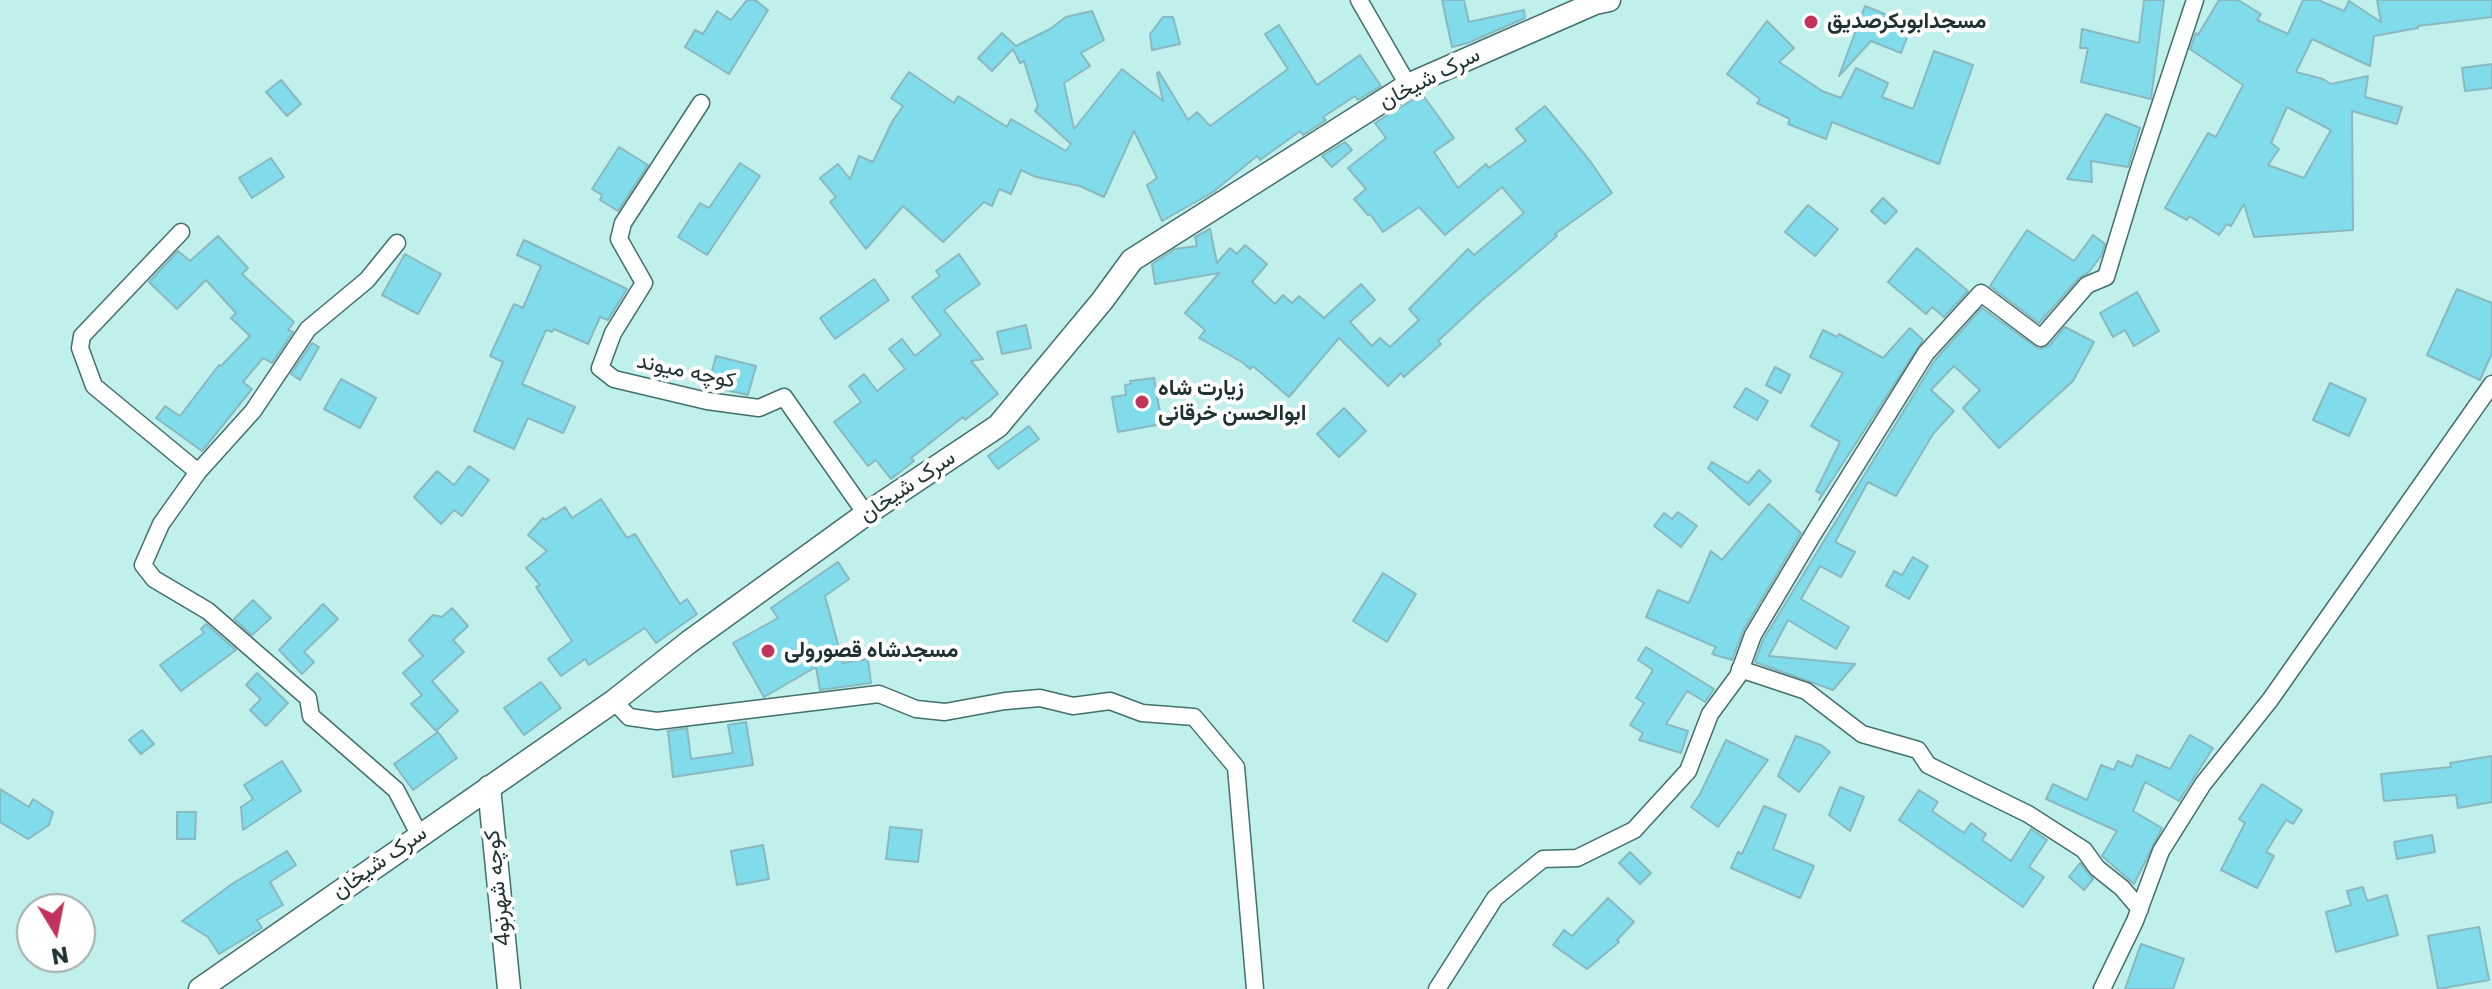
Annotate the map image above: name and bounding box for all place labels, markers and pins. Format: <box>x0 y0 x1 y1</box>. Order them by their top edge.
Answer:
place label: مسجدابوبکرصدیق <box>1827 9 1987 35</box>
marker: مسجدابوبکرصدیق <box>1802 13 1820 31</box>
place label: زیارت شاه ابوالحسن خرقانی <box>1158 376 1306 428</box>
marker: زیارت شاه ابوالحسن خرقانی <box>1133 393 1151 411</box>
place label: مسجدشاه قصورولی <box>784 638 959 664</box>
marker: مسجدشاه قصورولی <box>759 642 777 660</box>

